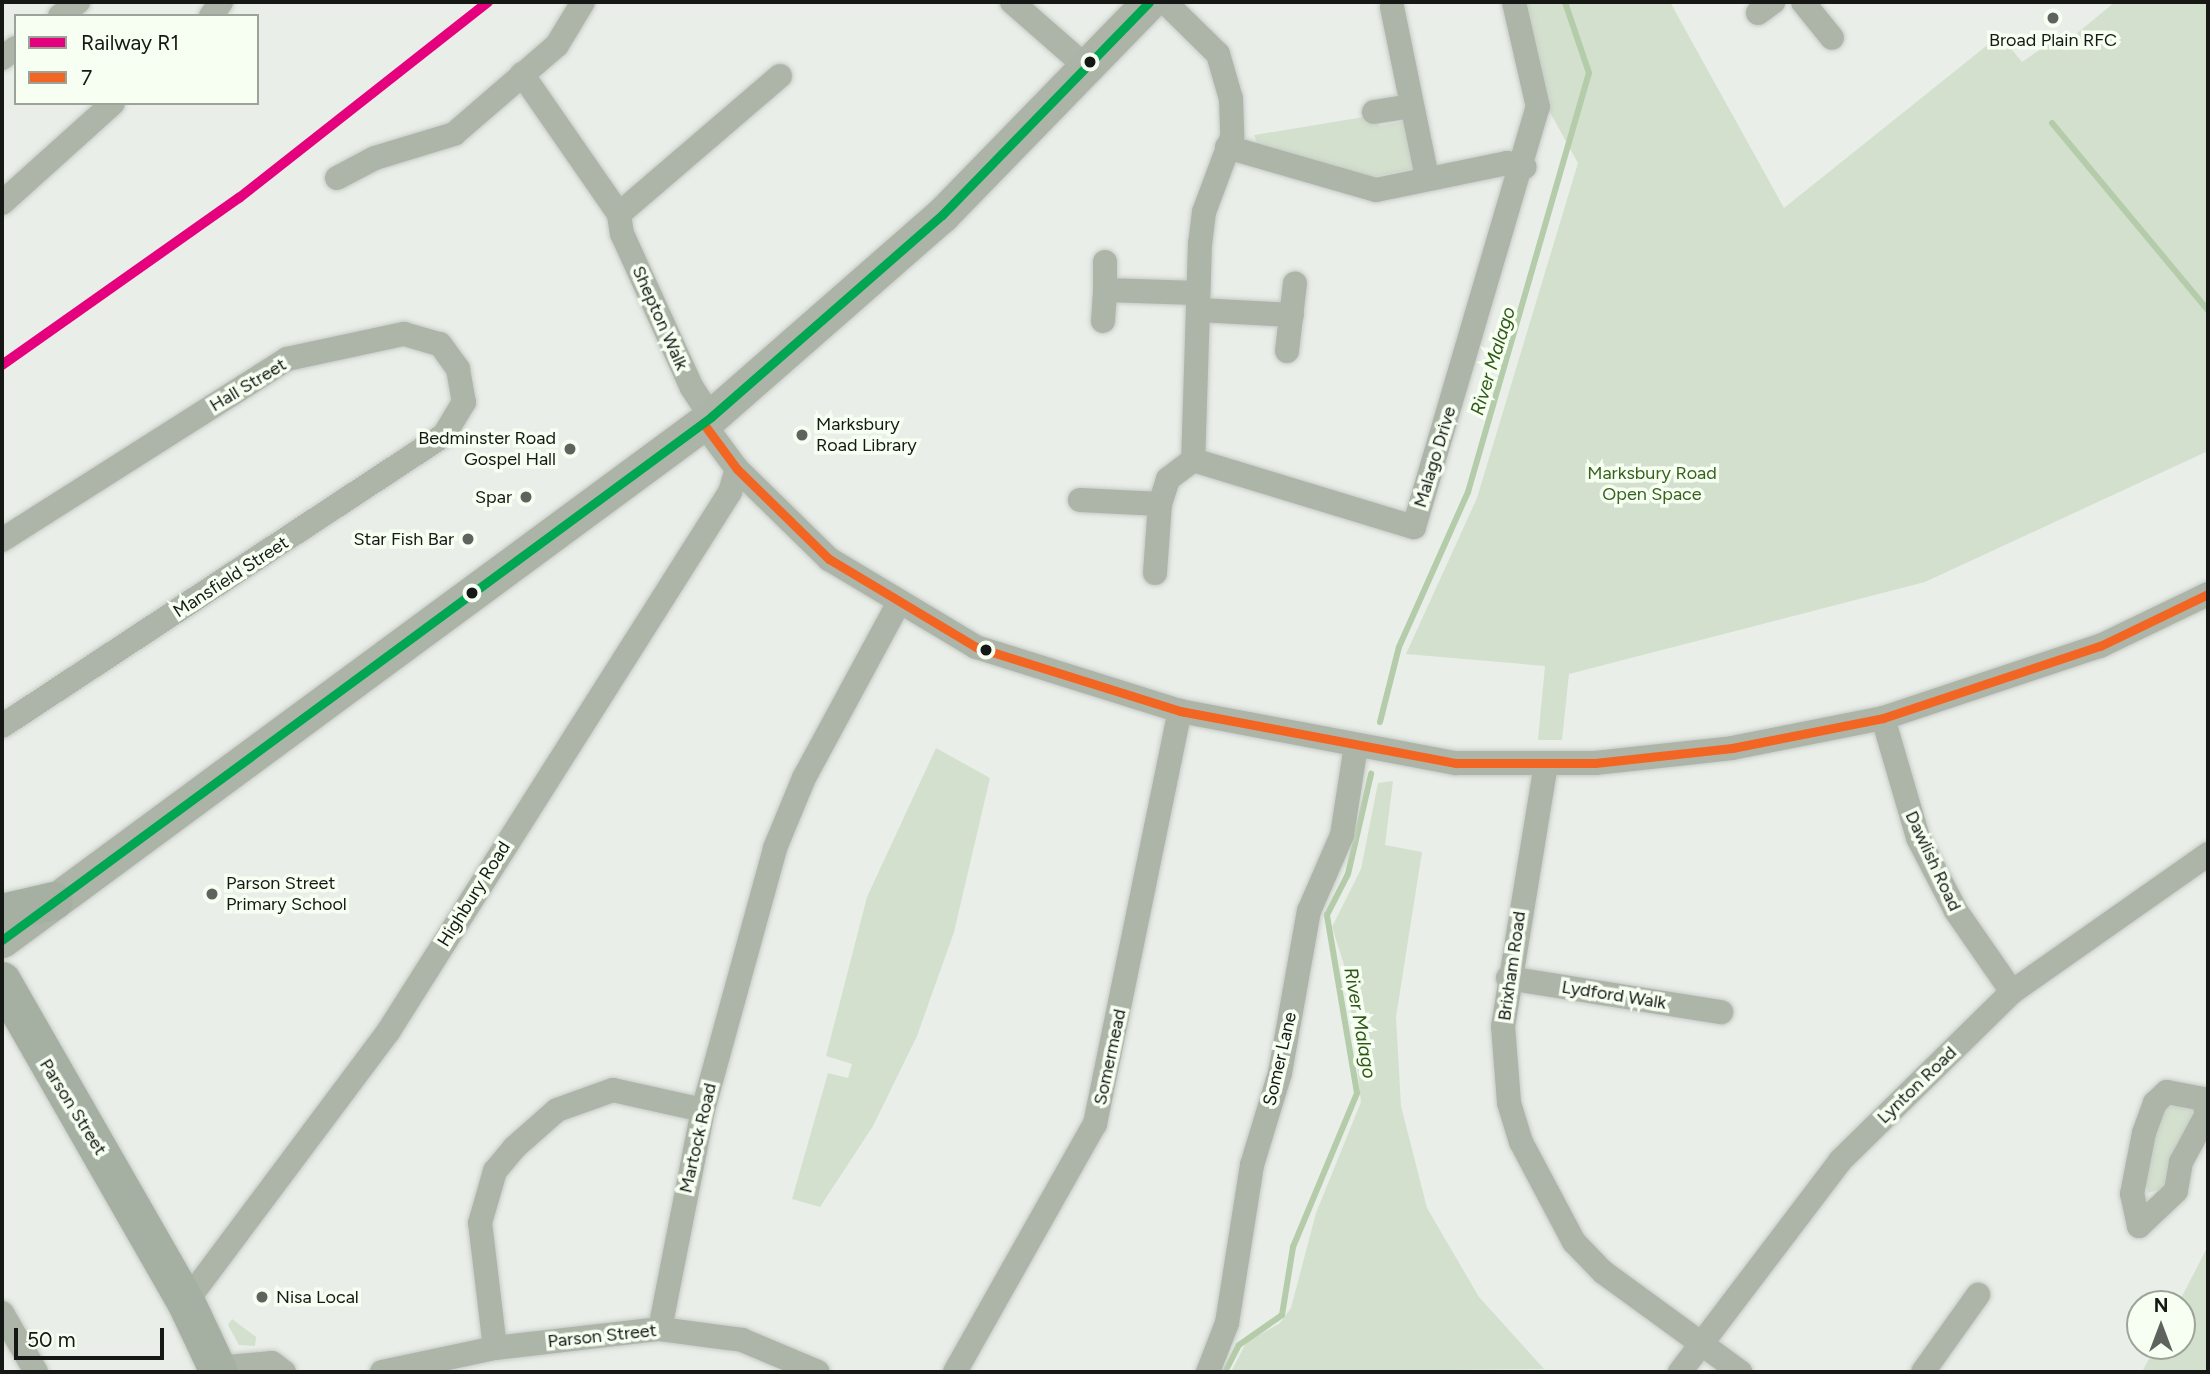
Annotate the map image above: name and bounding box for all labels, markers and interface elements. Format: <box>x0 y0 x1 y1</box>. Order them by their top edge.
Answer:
marker: Broad Plain RFC <box>2045 10 2061 26</box>
legend <box>14 14 259 105</box>
place label: Broad Plain RFC <box>1989 29 2117 51</box>
text: Railway R1 <box>81 30 179 55</box>
unlabelled marker <box>1083 55 1097 69</box>
text: 7 <box>81 65 92 90</box>
street label: Shepton Walk <box>627 263 693 373</box>
water label: River Malago <box>1466 304 1520 418</box>
street label: Hall Street <box>206 354 290 416</box>
street label: Malago Drive <box>1409 404 1461 510</box>
place label: Marksbury Road Library <box>816 414 917 457</box>
marker: Marksbury Road Library <box>794 427 810 443</box>
place label: Bedminster Road Gospel Hall <box>418 428 556 471</box>
marker: Bedminster Road Gospel Hall <box>562 441 578 457</box>
park label: Marksbury Road Open Space <box>1587 463 1717 505</box>
place label: Spar <box>475 486 512 508</box>
marker: Spar <box>518 489 534 505</box>
place label: Star Fish Bar <box>353 528 454 550</box>
marker: Star Fish Bar <box>460 531 476 547</box>
street label: Mansfield Street <box>169 532 293 622</box>
unlabelled marker <box>465 586 479 600</box>
unlabelled marker <box>979 643 993 657</box>
street label: Dawlish Road <box>1900 807 1966 915</box>
street label: Highbury Road <box>433 837 515 951</box>
place label: Parson Street Primary School <box>226 873 347 916</box>
marker: Parson Street Primary School <box>204 886 220 902</box>
street label: Brixham Road <box>1494 910 1530 1022</box>
water label: River Malago <box>1339 966 1381 1080</box>
street label: Lydford Walk <box>1560 976 1668 1014</box>
street label: Somermead <box>1089 1007 1131 1107</box>
street label: Somer Lane <box>1259 1010 1301 1108</box>
street label: Lynton Road <box>1873 1042 1961 1128</box>
street label: Parson Street <box>35 1055 111 1159</box>
street label: Martock Road <box>675 1081 721 1195</box>
place label: Nisa Local <box>276 1286 359 1308</box>
marker: Nisa Local <box>254 1289 270 1305</box>
north arrow <box>2126 1290 2196 1360</box>
text: N <box>2154 1294 2168 1317</box>
scale bar <box>18 1314 168 1358</box>
street label: Parson Street <box>547 1320 657 1352</box>
text: 50 m <box>27 1327 76 1352</box>

